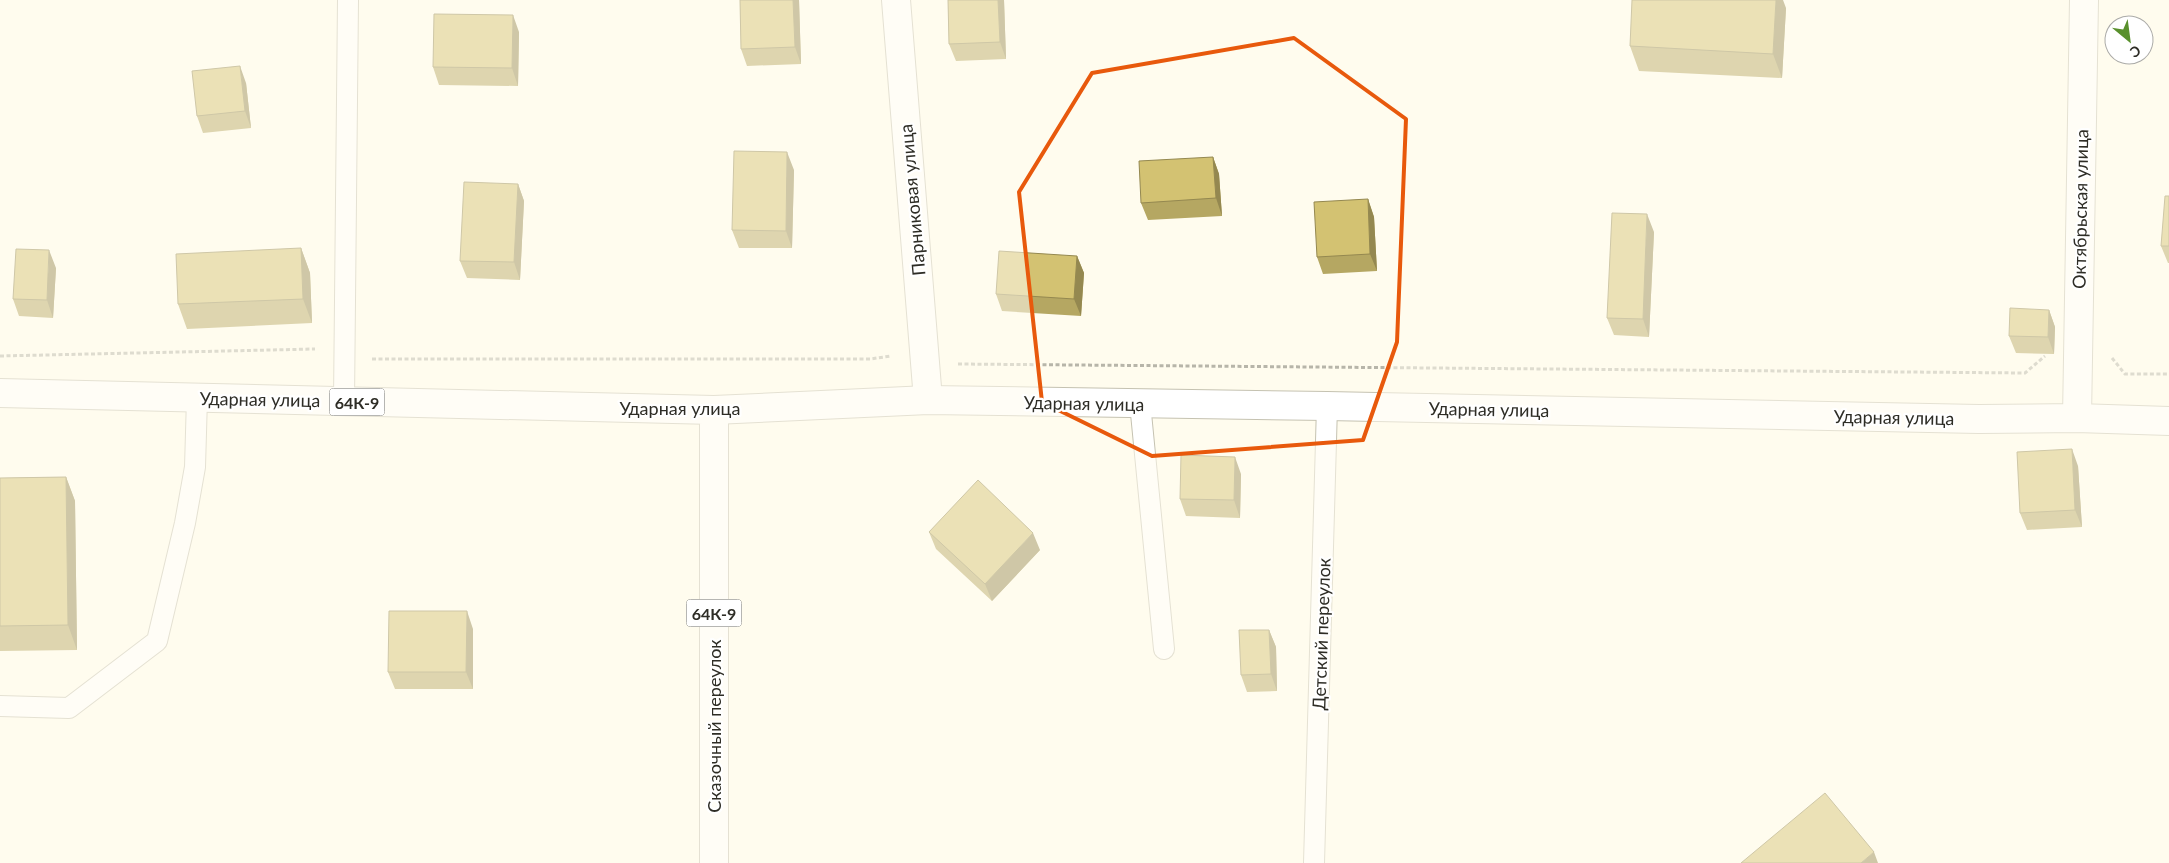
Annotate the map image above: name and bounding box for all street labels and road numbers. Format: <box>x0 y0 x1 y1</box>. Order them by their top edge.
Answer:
street label: Парниковая улица <box>894 123 930 277</box>
street label: Октябрьская улица <box>2068 129 2092 289</box>
street label: Ударная улица <box>199 387 321 411</box>
road number: 64К-9 <box>330 388 384 416</box>
street label: Ударная улица <box>1023 391 1145 415</box>
street label: Ударная улица <box>620 397 740 419</box>
street label: Ударная улица <box>1428 397 1550 421</box>
street label: Ударная улица <box>1833 405 1955 429</box>
street label: Детский переулок <box>1307 557 1335 711</box>
road number: 64К-9 <box>686 600 742 626</box>
street label: Сказочный переулок <box>703 639 725 813</box>

